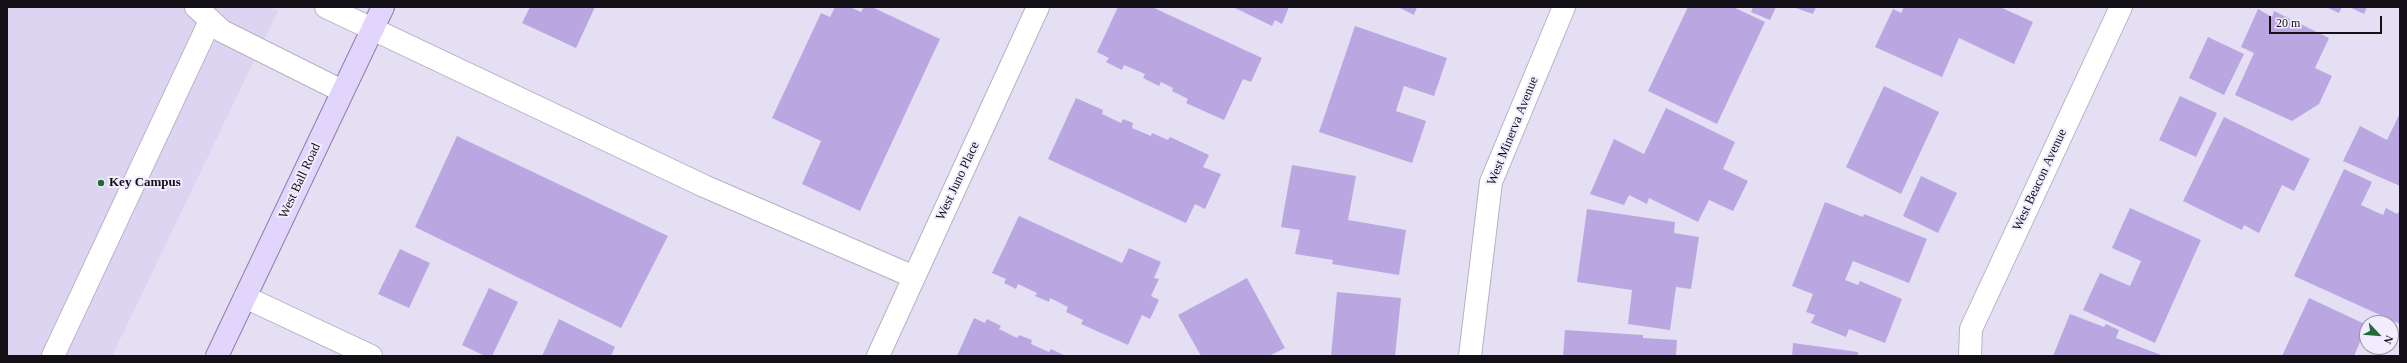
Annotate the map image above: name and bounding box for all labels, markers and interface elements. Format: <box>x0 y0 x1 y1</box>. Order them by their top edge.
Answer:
scale bar <box>2271 8 2384 34</box>
text: 20 m <box>2276 16 2300 30</box>
street label: West Minerva Avenue <box>1484 74 1542 188</box>
street label: West Beacon Avenue <box>2010 127 2070 233</box>
street label: West Juno Place <box>933 139 983 223</box>
street label: West Ball Road <box>276 141 324 221</box>
place label: Key Campus <box>109 175 181 191</box>
marker: Key Campus <box>96 178 106 188</box>
north arrow <box>2359 315 2399 355</box>
text: N <box>2382 334 2396 346</box>

